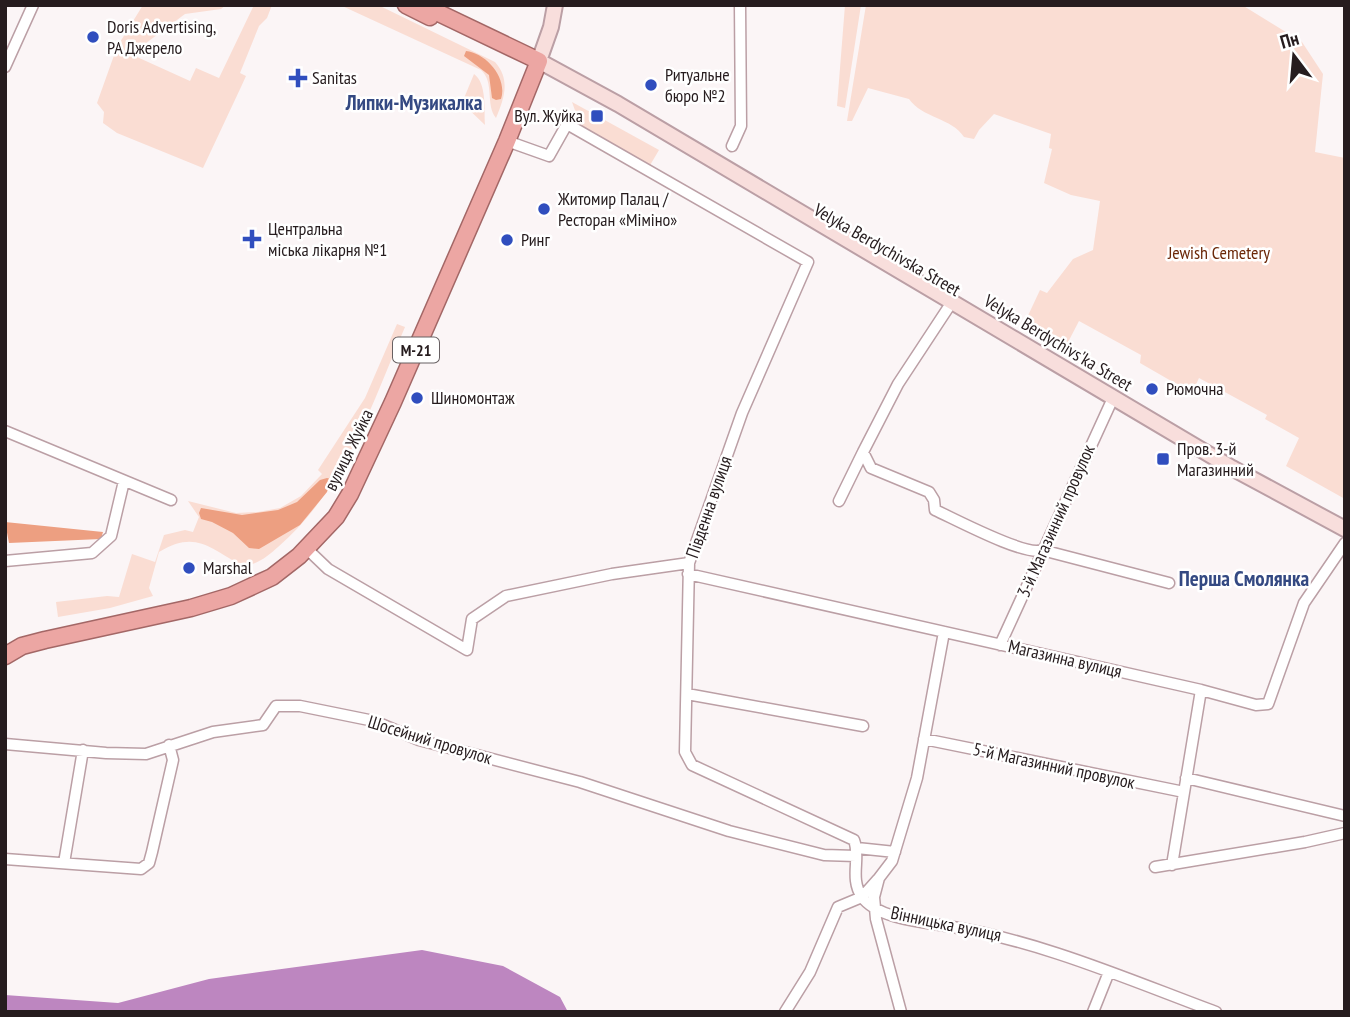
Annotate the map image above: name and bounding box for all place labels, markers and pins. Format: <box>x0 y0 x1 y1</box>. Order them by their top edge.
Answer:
place label: Doris Advertising, РА Джерело <box>107 15 216 59</box>
marker: Doris Advertising, РА Джерело <box>85 29 101 45</box>
place label: Ритуальне бюро №2 <box>665 63 730 107</box>
place label: Sanitas <box>312 66 357 89</box>
marker: Sanitas <box>290 70 306 86</box>
marker: Ритуальне бюро №2 <box>643 77 659 93</box>
place label: Вул. Жуйка <box>514 104 583 127</box>
marker: Вул. Жуйка <box>589 108 605 124</box>
place label: Житомир Палац / Ресторан «Міміно» <box>557 187 677 231</box>
marker: Житомир Палац / Ресторан «Міміно» <box>536 201 552 217</box>
place label: Центральна міська лікарня №1 <box>268 217 387 261</box>
place label: Ринг <box>521 228 550 251</box>
marker: Центральна міська лікарня №1 <box>242 229 262 249</box>
marker: Ринг <box>499 232 515 248</box>
place label: Рюмочна <box>1166 377 1223 400</box>
marker: Рюмочна <box>1144 381 1160 397</box>
place label: Шиномонтаж <box>431 386 515 409</box>
marker: Шиномонтаж <box>409 390 425 406</box>
place label: Пров. 3-й Магазинний <box>1177 437 1254 481</box>
marker: Пров. 3-й Магазинний <box>1155 451 1171 467</box>
place label: Marshal <box>203 556 253 579</box>
marker: Marshal <box>181 560 197 576</box>

